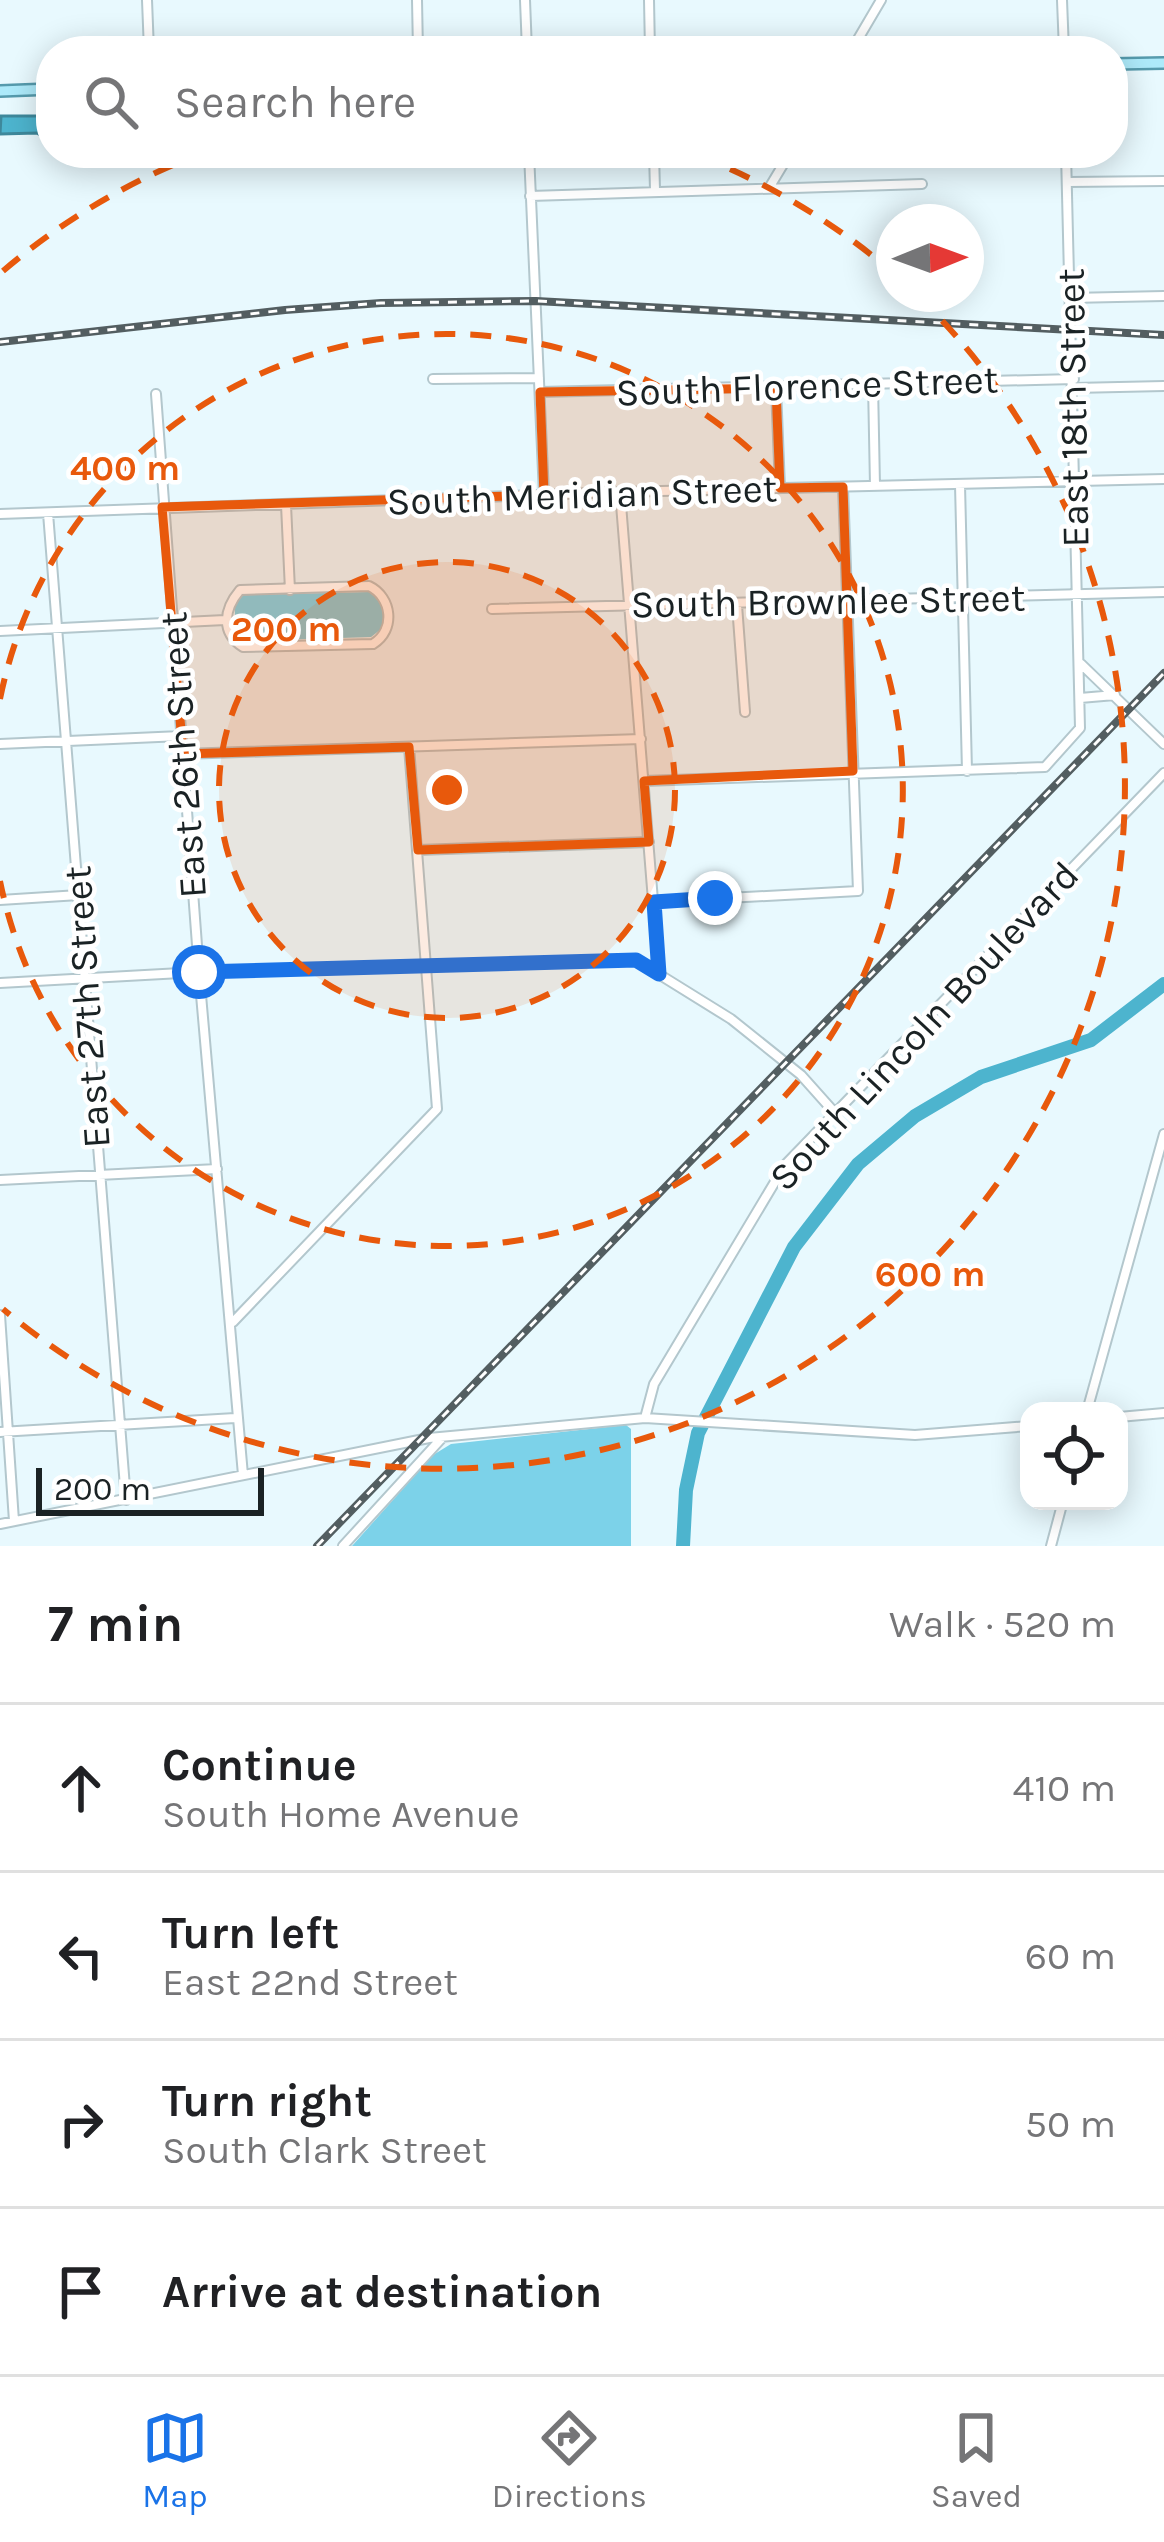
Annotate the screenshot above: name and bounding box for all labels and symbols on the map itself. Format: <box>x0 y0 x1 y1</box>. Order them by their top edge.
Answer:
north arrow <box>876 204 984 312</box>
street label: East 18th Street <box>1048 268 1098 548</box>
street label: South Florence Street <box>615 356 999 416</box>
text: 400 m <box>70 447 180 489</box>
street label: South Meridian Street <box>386 465 778 525</box>
street label: South Brownlee Street <box>630 575 1026 627</box>
text: 200 m <box>231 608 341 650</box>
street label: East 26th Street <box>150 610 216 900</box>
centre of rings <box>426 769 468 811</box>
street label: South Lincoln Boulevard <box>760 852 1088 1200</box>
street label: East 27th Street <box>54 864 120 1150</box>
route end <box>688 871 742 925</box>
route start <box>172 945 226 999</box>
text: 600 m <box>875 1253 985 1295</box>
scale bar <box>36 1462 264 1515</box>

